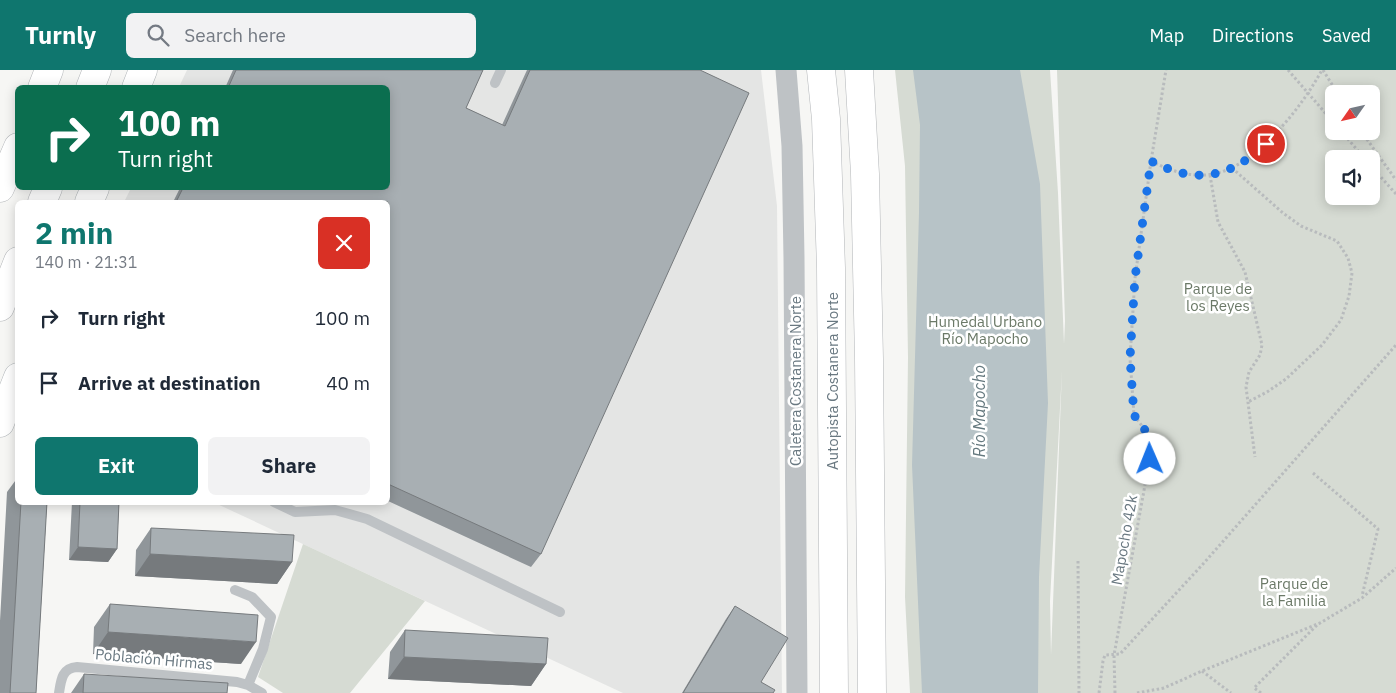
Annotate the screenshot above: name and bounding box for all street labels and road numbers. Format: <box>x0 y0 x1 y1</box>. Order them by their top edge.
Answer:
street label: Autopista Costanera Norte <box>823 292 842 470</box>
street label: Caletera Costanera Norte <box>786 296 805 466</box>
street label: Mapocho 42k <box>1107 493 1141 587</box>
street label: Población Hirmas <box>94 644 214 674</box>

